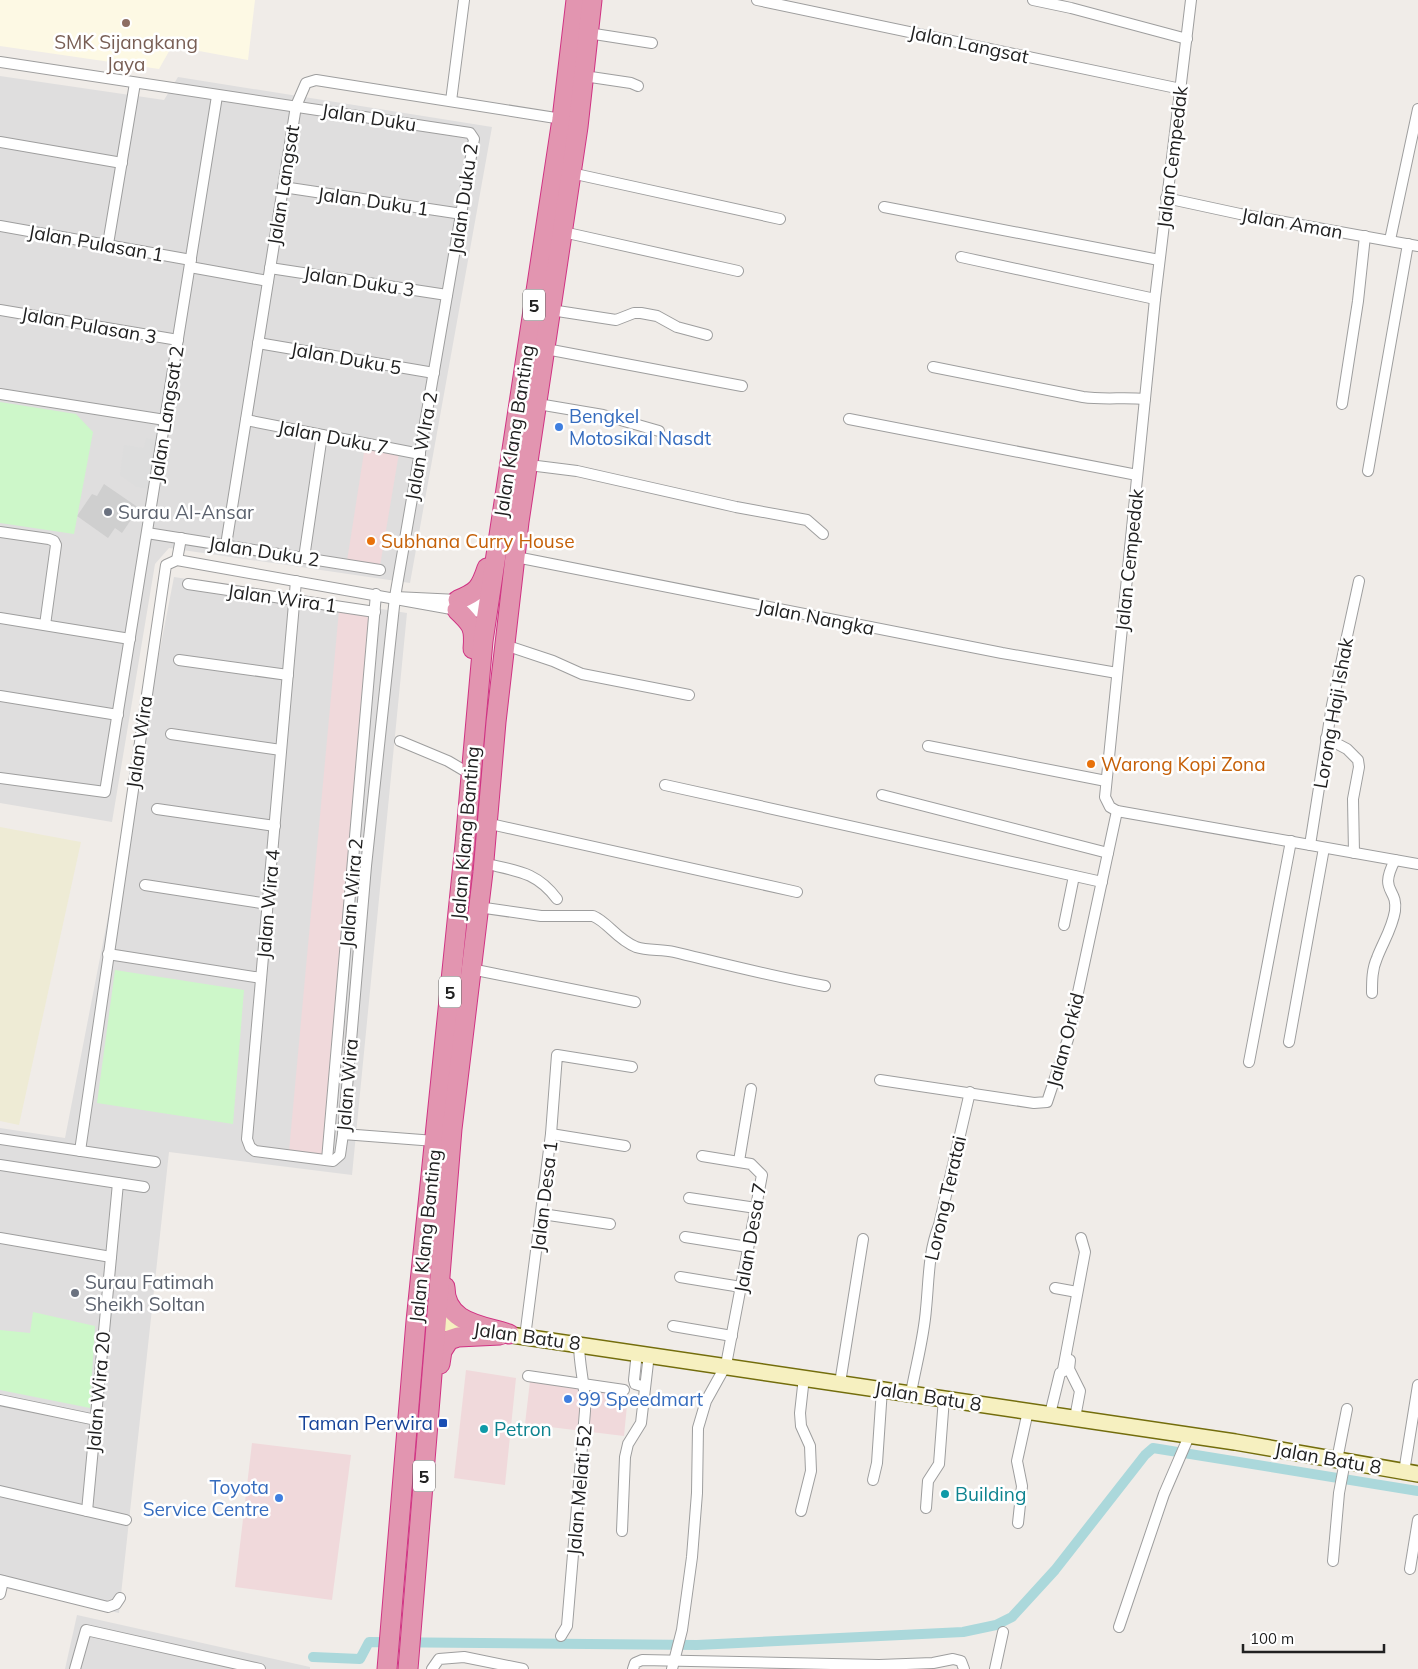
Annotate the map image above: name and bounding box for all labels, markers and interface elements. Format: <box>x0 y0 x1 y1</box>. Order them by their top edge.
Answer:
marker: SMK Sijangkang Jaya <box>120 17 132 29</box>
street label: Jalan Langsat <box>907 20 1031 68</box>
place label: SMK Sijangkang Jaya <box>54 30 198 76</box>
street label: Jalan Cempedak <box>1151 84 1193 230</box>
street label: Jalan Duku <box>320 98 418 136</box>
street label: Jalan Langsat <box>262 123 304 247</box>
street label: Jalan Duku 2 <box>443 142 483 256</box>
street label: Jalan Duku 1 <box>316 181 430 221</box>
street label: Jalan Aman <box>1239 202 1345 244</box>
street label: Jalan Pulasan 1 <box>26 219 166 267</box>
street label: Jalan Duku 3 <box>302 260 416 302</box>
road number: 5 <box>523 290 545 320</box>
street label: Jalan Pulasan 3 <box>19 301 159 349</box>
street label: Jalan Duku 5 <box>289 336 403 380</box>
street label: Jalan Klang Banting <box>489 343 539 519</box>
street label: Jalan Langsat 2 <box>143 344 189 484</box>
street label: Jalan WIra 2 <box>400 390 442 502</box>
place label: Bengkel Motosikal Nasdt <box>569 404 711 450</box>
street label: Jalan Duku 7 <box>276 415 390 459</box>
marker: Bengkel Motosikal Nasdt <box>553 421 565 433</box>
street label: Jalan Cempedak <box>1110 487 1148 633</box>
place label: Surau Al-Ansar <box>118 500 254 524</box>
marker: Surau Al-Ansar <box>102 506 114 518</box>
place label: Subhana Curry House <box>381 529 575 553</box>
street label: Jalan Duku 2 <box>207 530 321 572</box>
marker: Subhana Curry House <box>365 535 377 547</box>
street label: Jalan Wira 1 <box>226 578 338 618</box>
street label: Jalan Nangka <box>755 594 877 640</box>
street label: Lorong Haji Ishak <box>1308 635 1358 790</box>
street label: Jalan Wira <box>121 694 157 790</box>
street label: Jalan Klang Banting <box>445 745 485 921</box>
place label: Warong Kopi Zona <box>1101 752 1266 776</box>
marker: Warong Kopi Zona <box>1085 758 1097 770</box>
street label: Jalan Wira 2 <box>334 837 368 949</box>
street label: Jalan Wira 4 <box>251 848 285 960</box>
road number: 5 <box>439 976 461 1008</box>
street label: Jalan Orkid <box>1041 990 1089 1090</box>
street label: Jalan Wira <box>331 1037 363 1133</box>
street label: Lorong Teratai <box>919 1133 971 1263</box>
street label: Jalan Desa 1 <box>525 1139 563 1253</box>
street label: Jalan Klang Banting <box>404 1148 446 1324</box>
street label: Jalan Desa 7 <box>729 1181 771 1295</box>
place label: Surau Fatimah Sheikh Soltan <box>85 1270 214 1316</box>
marker: Surau Fatimah Sheikh Soltan <box>69 1287 81 1299</box>
street label: Jalan Batu 8 <box>472 1317 582 1355</box>
street label: Jalan Wira 20 <box>81 1331 115 1453</box>
street label: Jalan Batu 8 <box>873 1376 983 1416</box>
place label: 99 Speedmart <box>578 1387 704 1411</box>
marker: 99 Speedmart <box>562 1393 574 1405</box>
place label: Taman Perwira <box>298 1411 433 1435</box>
marker: Taman Perwira <box>437 1417 449 1429</box>
place label: Petron <box>494 1417 552 1441</box>
marker: Petron <box>478 1423 490 1435</box>
street label: Jalan Melati 52 <box>561 1424 597 1556</box>
street label: Jalan Batu 8 <box>1273 1437 1383 1479</box>
road number: 5 <box>413 1460 435 1492</box>
place label: Toyota Service Centre <box>143 1475 269 1521</box>
place label: Building <box>955 1482 1026 1506</box>
marker: Building <box>939 1488 951 1500</box>
marker: Toyota Service Centre <box>273 1492 285 1504</box>
scale bar <box>1243 1622 1384 1654</box>
text: 100 m <box>1250 1629 1294 1648</box>

